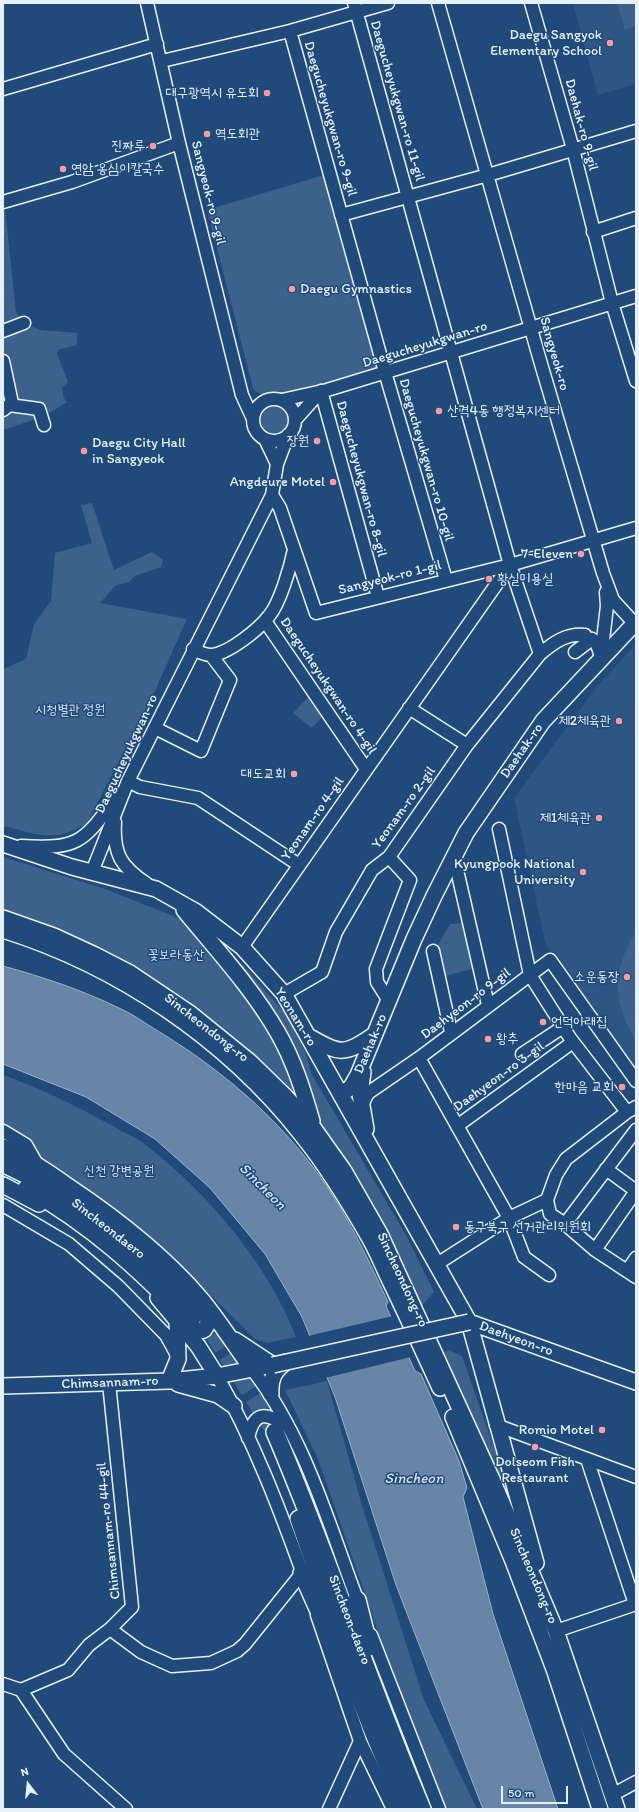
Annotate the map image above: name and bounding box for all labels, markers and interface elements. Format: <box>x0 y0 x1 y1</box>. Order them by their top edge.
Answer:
street label: Daegucheyukgwan-ro 11-gil <box>366 19 428 183</box>
place label: Daegu Sangyok Elementary School <box>490 27 602 60</box>
marker: Daegu Sangyok Elementary School <box>605 38 615 48</box>
street label: Daegucheyukgwan-ro 9-gil <box>300 39 360 199</box>
street label: Daehak-ro 9-gil <box>561 77 601 173</box>
place label: 대구광역시 유도회 <box>166 85 259 101</box>
marker: 대구광역시 유도회 <box>262 88 272 98</box>
place label: 역도회관 <box>215 126 260 142</box>
marker: 역도회관 <box>202 129 212 139</box>
place label: 진짜루 <box>111 138 145 154</box>
street label: Sangyeok-ro 9-gil <box>187 139 229 247</box>
marker: 진짜루 <box>148 141 158 151</box>
place label: 연암 옹심이칼국수 <box>71 161 164 177</box>
marker: 연암 옹심이칼국수 <box>58 164 68 174</box>
place label: Daegu Gymnastics <box>300 281 412 297</box>
marker: Daegu Gymnastics <box>287 284 297 294</box>
street label: Sangyeok-ro <box>535 315 573 393</box>
street label: Daegucheyukgwan-ro <box>360 318 490 372</box>
street label: Daegucheyukgwan-ro 10-gil <box>395 377 457 543</box>
street label: Daegucheyukgwan-ro 8-gil <box>332 399 390 559</box>
place label: 산격4동 행정복지센터 <box>447 403 560 419</box>
marker: 산격4동 행정복지센터 <box>434 406 444 416</box>
place label: 장원 <box>286 433 309 449</box>
place label: Daegu City Hall in Sangyeok <box>92 435 186 468</box>
marker: 장원 <box>312 436 322 446</box>
marker: Daegu City Hall in Sangyeok <box>79 446 89 456</box>
place label: Angdeure Motel <box>230 474 325 490</box>
marker: Angdeure Motel <box>328 477 338 487</box>
place label: 7-Eleven <box>521 546 573 562</box>
marker: 7-Eleven <box>576 549 586 559</box>
street label: Sangyeok-ro 1-gil <box>337 557 443 599</box>
place label: 황실미용실 <box>497 571 553 587</box>
marker: 황실미용실 <box>484 574 494 584</box>
street label: Daegucheyukgwan-ro 4-gil <box>276 614 380 758</box>
street label: Daegucheyukgwan-ro <box>92 692 162 816</box>
park label: 시청별관 정원 <box>35 702 105 718</box>
place label: 제2체육관 <box>559 713 611 729</box>
marker: 제2체육관 <box>614 716 624 726</box>
street label: Daehak-ro <box>497 720 547 782</box>
street label: Yeonam-ro 2-gil <box>369 764 439 852</box>
place label: 대도교회 <box>241 766 286 782</box>
marker: 대도교회 <box>289 769 299 779</box>
street label: Yeonam-ro 4-gil <box>278 774 348 864</box>
place label: 제1체육관 <box>539 810 591 826</box>
marker: 제1체육관 <box>594 813 604 823</box>
place label: Kyungpook National University <box>454 856 575 888</box>
marker: Kyungpook National University <box>578 867 588 877</box>
park label: 꽃보라동산 <box>148 947 204 963</box>
street label: Daehyeon-ro 9-gil <box>418 965 514 1043</box>
place label: 소운동장 <box>574 969 619 985</box>
marker: 소운동장 <box>622 972 632 982</box>
street label: Yeonam-ro <box>270 984 320 1050</box>
street label: Sincheondong-ro <box>160 990 252 1066</box>
street label: Daehak-ro <box>351 1011 391 1077</box>
place label: 언덕아래집 <box>551 1014 607 1030</box>
marker: 언덕아래집 <box>538 1017 548 1027</box>
place label: 왕추 <box>496 1031 519 1047</box>
marker: 왕추 <box>483 1034 493 1044</box>
street label: Daehyeon-ro 3-gil <box>450 1038 548 1116</box>
place label: 한마음 교회 <box>555 1079 614 1095</box>
marker: 한마음 교회 <box>617 1082 627 1092</box>
water label: Sincheon <box>235 1160 289 1214</box>
park label: 신천 강변공원 <box>84 1163 154 1179</box>
street label: Sincheondaero <box>68 1195 148 1263</box>
place label: 동구북구 선거관리위원회 <box>464 1219 591 1235</box>
marker: 동구북구 선거관리위원회 <box>451 1222 461 1232</box>
street label: Sincheondong-ro <box>373 1230 431 1330</box>
street label: Daehyeon-ro <box>477 1318 555 1360</box>
street label: Chimsannam-ro <box>61 1373 159 1393</box>
place label: Romio Motel <box>519 1422 594 1438</box>
marker: Romio Motel <box>597 1425 607 1435</box>
marker: Dolseom Fish Restaurant <box>530 1442 540 1452</box>
place label: Dolseom Fish Restaurant <box>495 1454 575 1486</box>
street label: Chimsannam-ro 44-gil <box>93 1462 125 1600</box>
water label: Sincheon <box>385 1470 443 1488</box>
street label: Sincheondong-ro <box>505 1525 561 1627</box>
street label: Sincheon-daero <box>324 1573 374 1667</box>
north arrow <box>8 1764 48 1804</box>
text: N <box>19 1765 30 1779</box>
scale bar <box>503 1778 570 1804</box>
text: 50 m <box>508 1786 534 1800</box>

